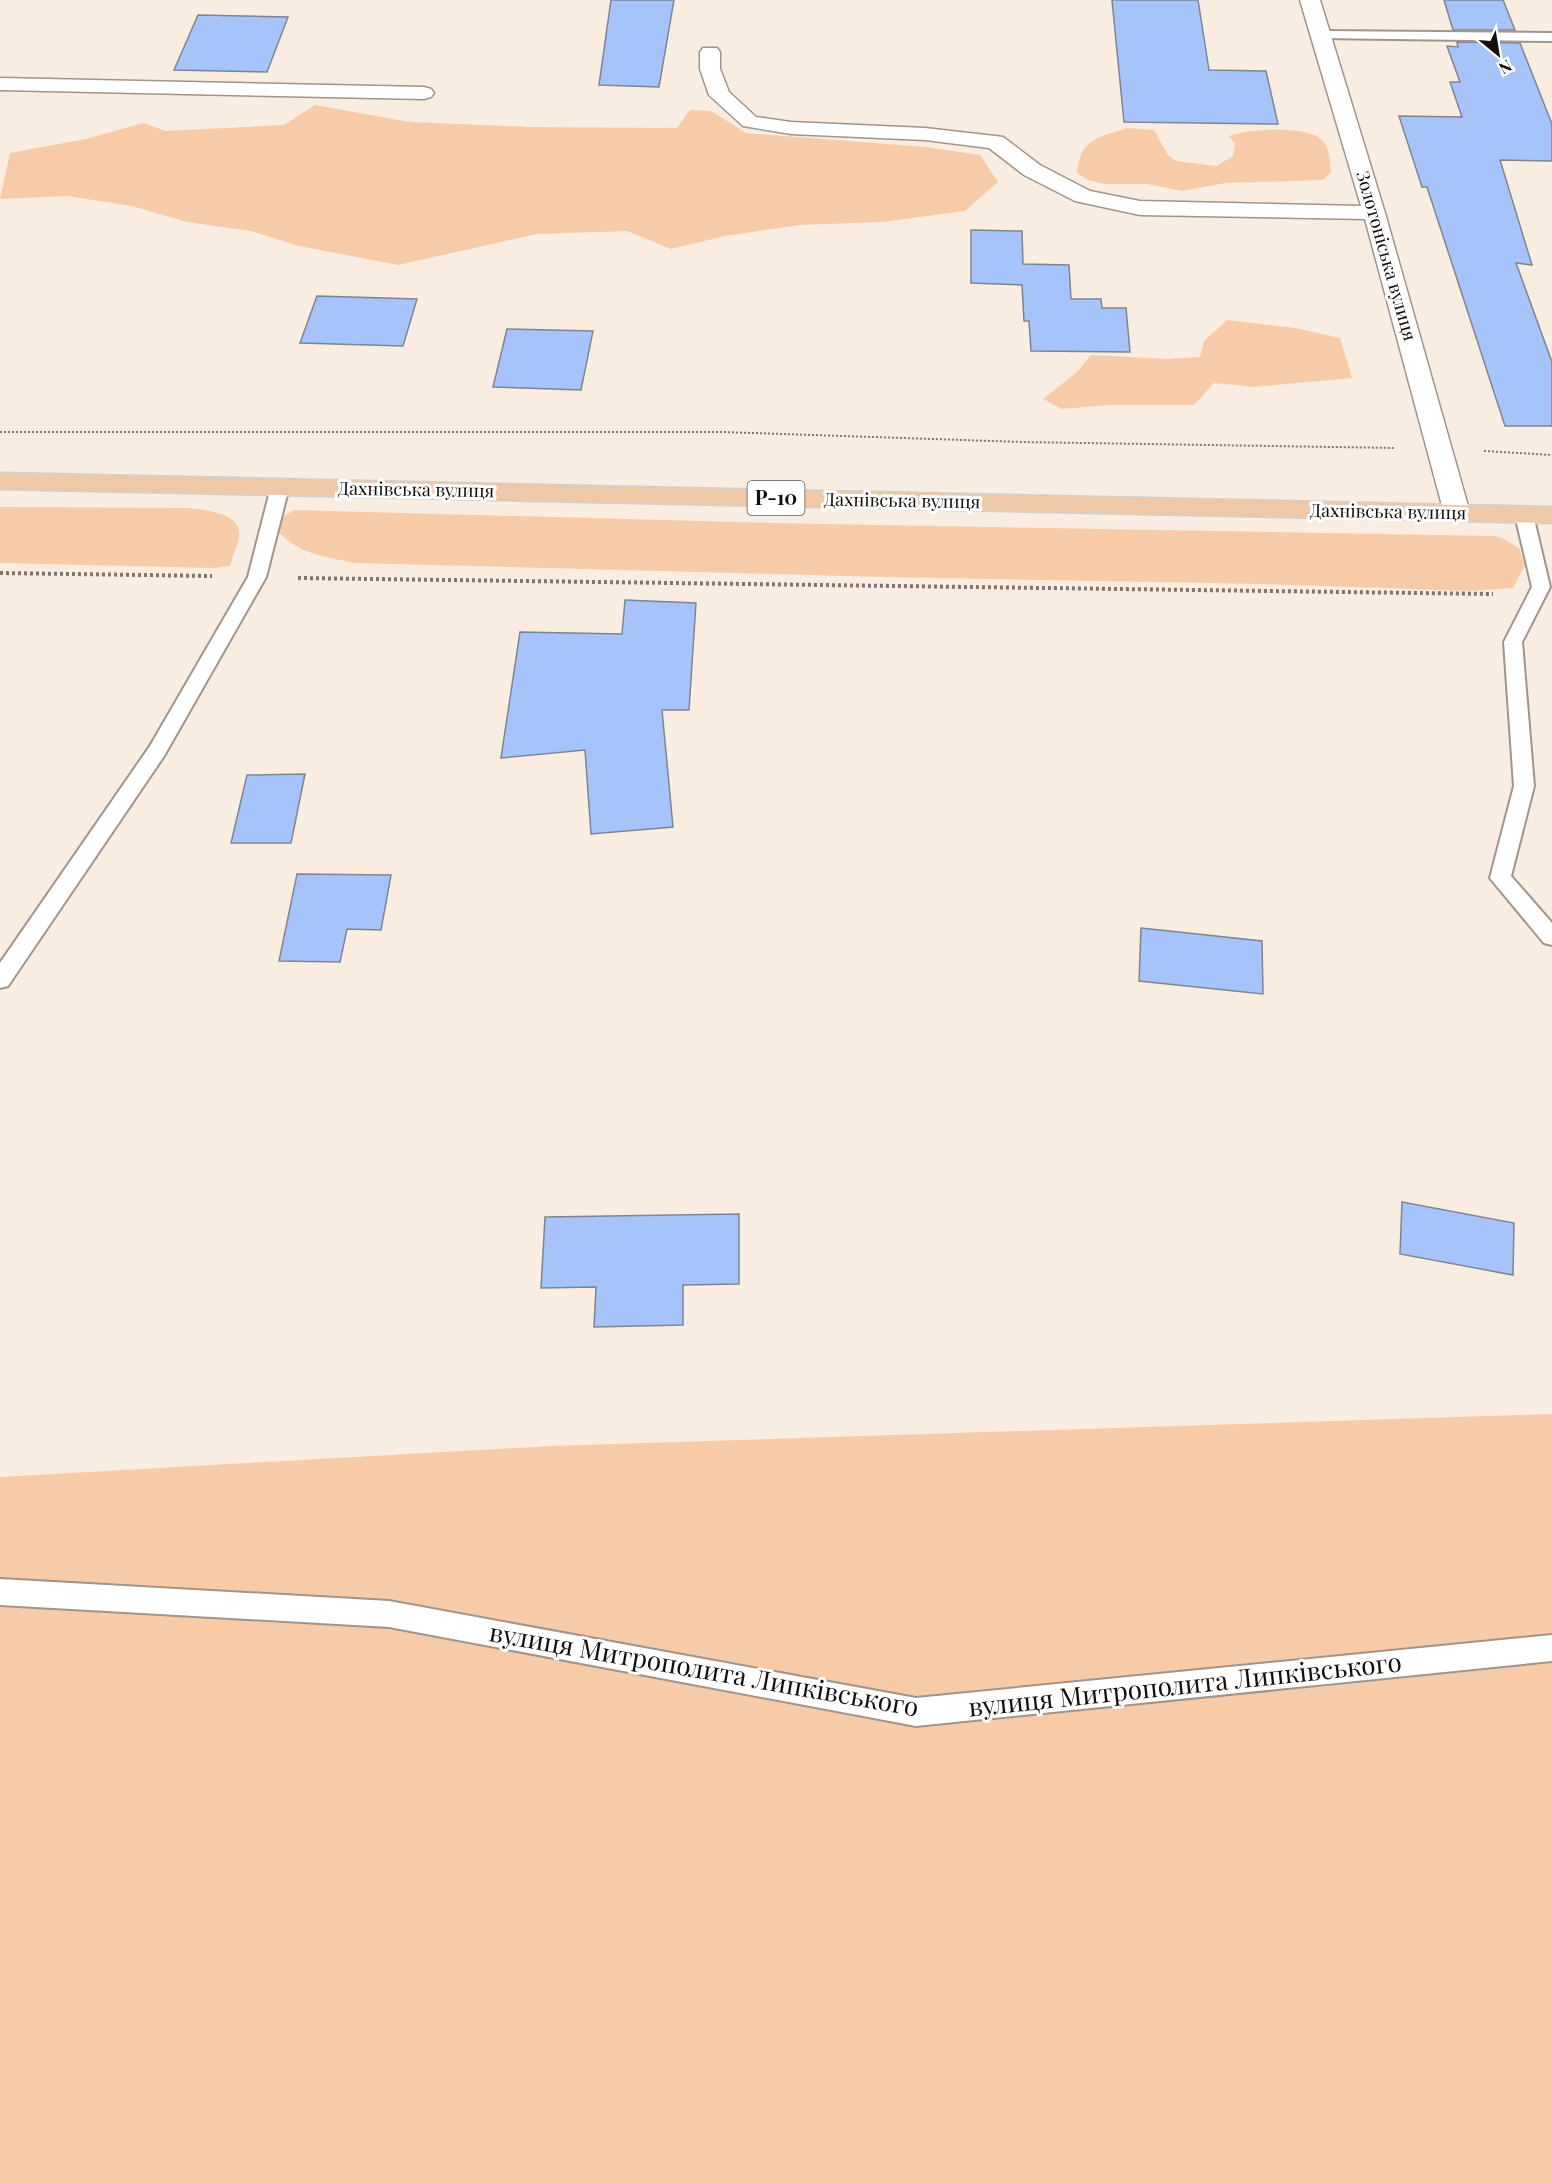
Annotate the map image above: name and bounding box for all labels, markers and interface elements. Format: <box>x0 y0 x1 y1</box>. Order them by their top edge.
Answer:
north arrow <box>1468 24 1528 84</box>
text: N <box>1495 55 1516 80</box>
street label: Золотоніська вулиця <box>1351 168 1423 344</box>
street label: Дахнівська вулиця <box>338 476 495 502</box>
road number: Р-10 <box>748 481 804 515</box>
street label: Дахнівська вулиця <box>824 487 981 513</box>
street label: Дахнівська вулиця <box>1310 498 1467 524</box>
street label: вулиця Митрополита Липківського <box>487 1613 922 1724</box>
street label: вулиця Митрополита Липківського <box>967 1643 1403 1724</box>

